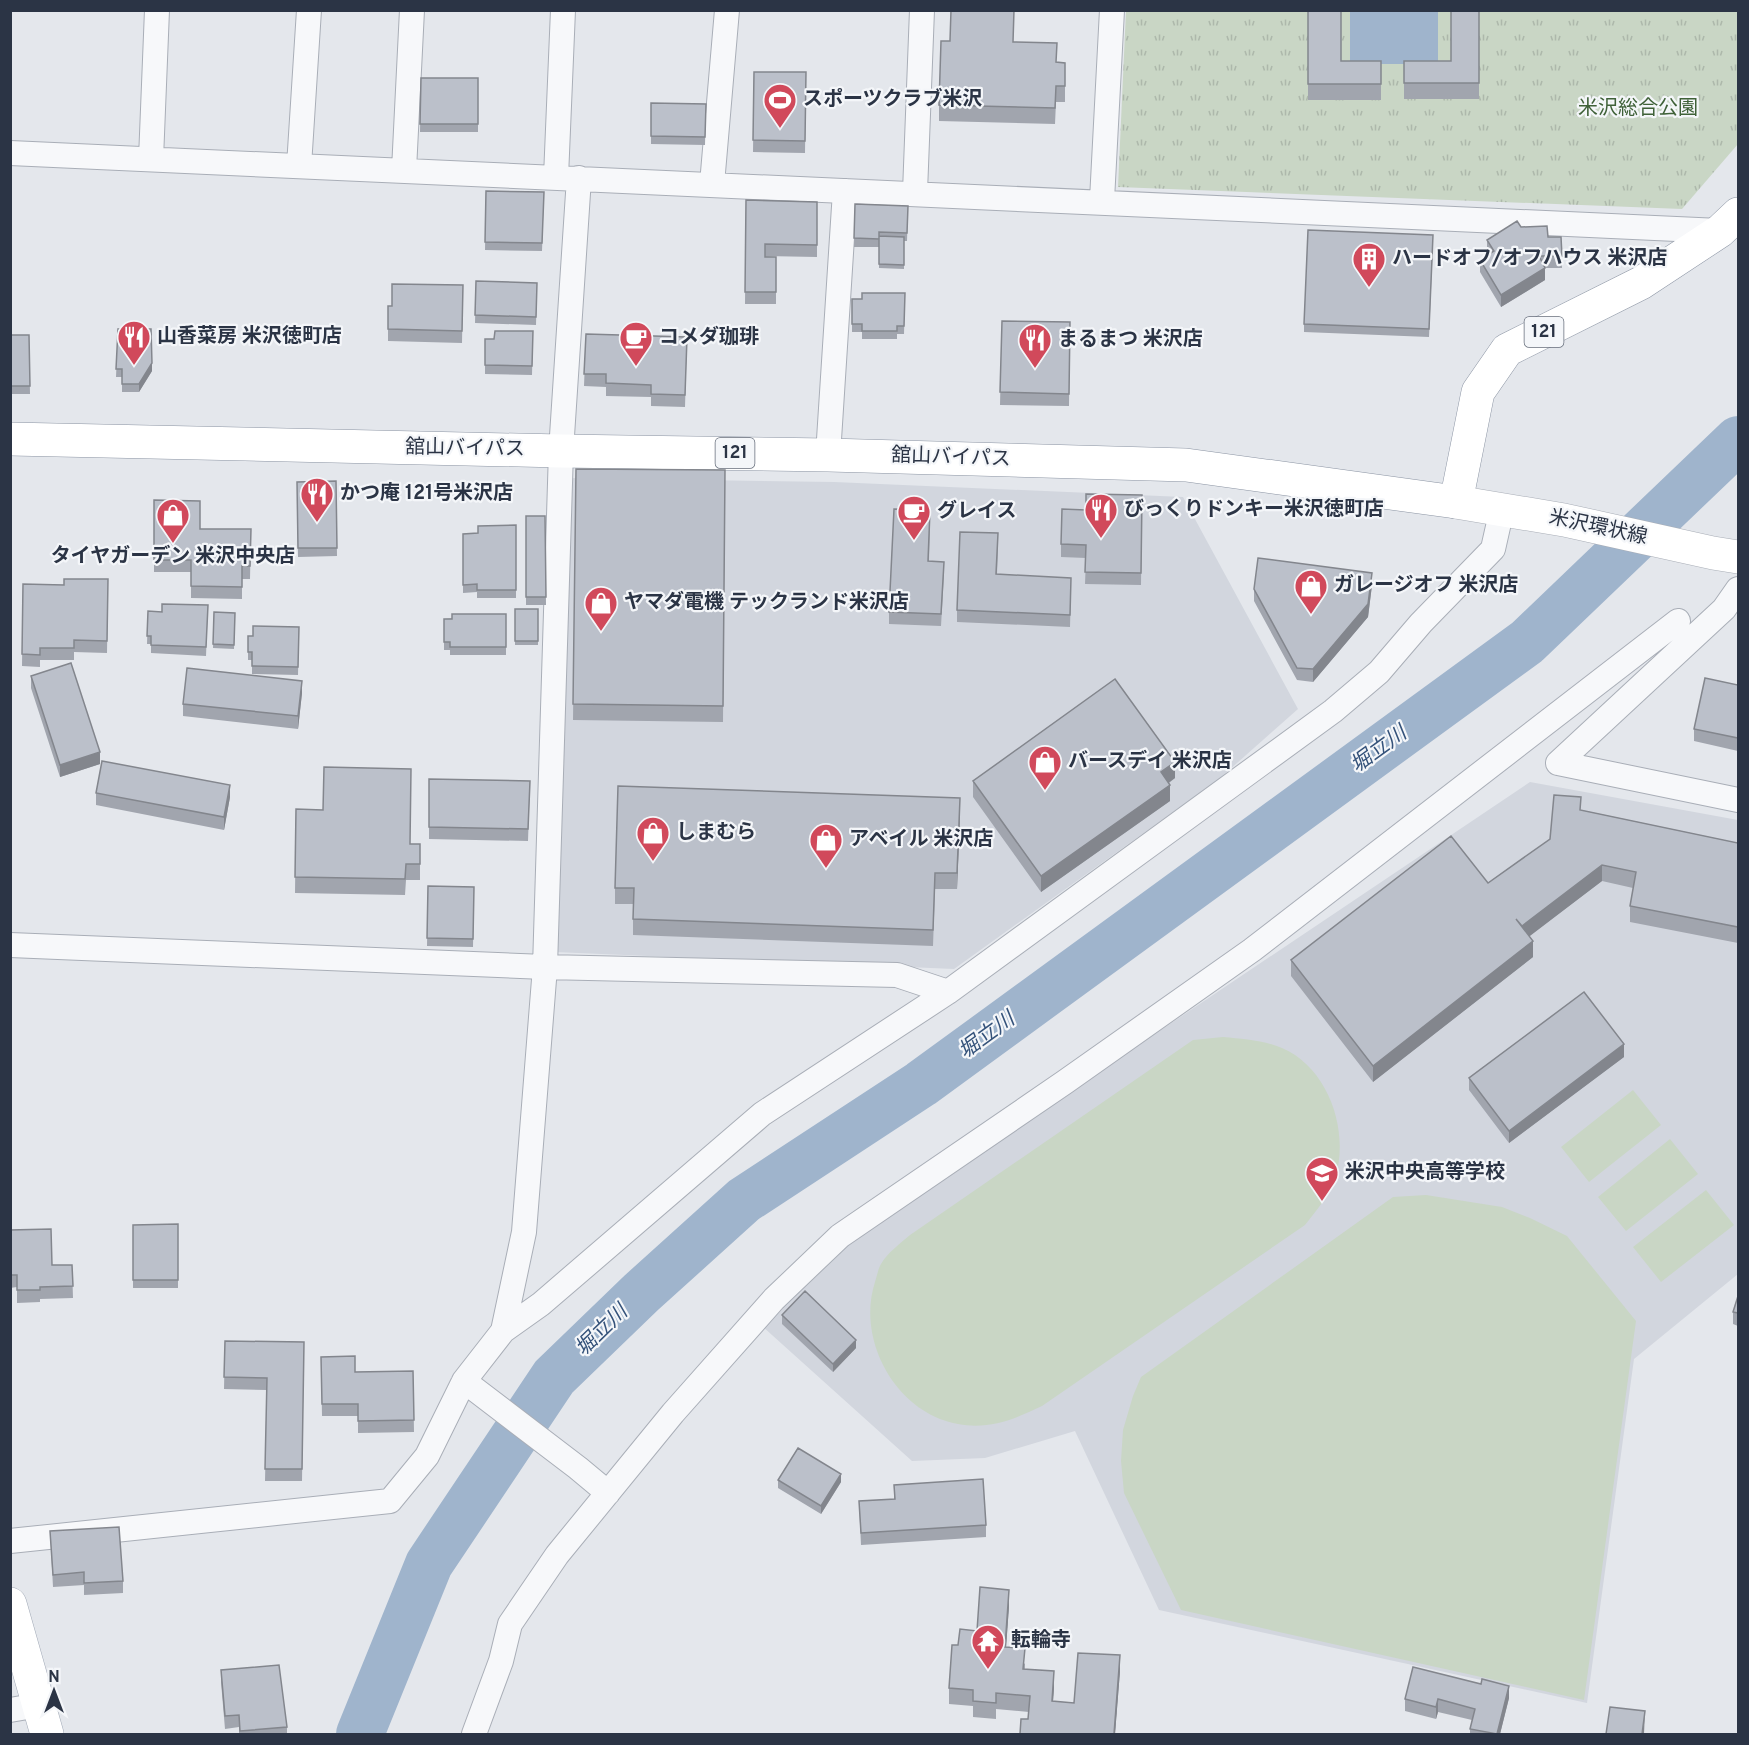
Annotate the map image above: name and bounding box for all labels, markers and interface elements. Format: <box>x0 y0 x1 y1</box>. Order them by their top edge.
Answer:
sports icon: スポーツクラブ米沢 <box>762 82 798 129</box>
place label: スポーツクラブ米沢 <box>803 87 983 113</box>
park label: 米沢総合公園 <box>1578 96 1698 122</box>
building icon: ハードオフ/オフハウス 米沢店 <box>1351 241 1387 288</box>
place label: ハードオフ/オフハウス 米沢店 <box>1392 246 1667 272</box>
road number: 121 <box>1524 317 1564 347</box>
restaurant icon: 山香菜房 米沢徳町店 <box>116 319 152 366</box>
cafe icon: コメダ珈琲 <box>618 320 654 367</box>
restaurant icon: まるまつ 米沢店 <box>1017 322 1053 369</box>
place label: 山香菜房 米沢徳町店 <box>157 324 342 350</box>
place label: コメダ珈琲 <box>659 325 759 351</box>
place label: まるまつ 米沢店 <box>1058 327 1203 353</box>
street label: 舘山バイパス <box>405 435 525 463</box>
road number: 121 <box>716 438 754 468</box>
street label: 舘山バイパス <box>891 443 1011 473</box>
restaurant icon: かつ庵 121号米沢店 <box>299 476 335 523</box>
place label: かつ庵 121号米沢店 <box>340 481 513 507</box>
restaurant icon: びっくりドンキー米沢徳町店 <box>1083 492 1119 539</box>
cafe icon: グレイス <box>896 494 932 541</box>
shop icon: タイヤガーデン 米沢中央店 <box>155 497 191 544</box>
place label: びっくりドンキー米沢徳町店 <box>1124 497 1384 523</box>
place label: グレイス <box>937 499 1016 525</box>
street label: 米沢環状線 <box>1546 505 1650 551</box>
place label: タイヤガーデン 米沢中央店 <box>51 544 295 570</box>
shop icon: ガレージオフ 米沢店 <box>1293 568 1329 615</box>
place label: ガレージオフ 米沢店 <box>1334 573 1519 599</box>
shop icon: ヤマダ電機 テックランド米沢店 <box>583 585 619 632</box>
place label: ヤマダ電機 テックランド米沢店 <box>624 590 909 616</box>
water label: 堀立川 <box>1346 719 1414 779</box>
shop icon: バースデイ 米沢店 <box>1027 744 1063 791</box>
place label: バースデイ 米沢店 <box>1068 749 1232 775</box>
shop icon: しまむら <box>635 815 671 862</box>
place label: しまむら <box>676 820 756 846</box>
shop icon: アベイル 米沢店 <box>808 822 844 869</box>
place label: アベイル 米沢店 <box>849 827 994 853</box>
water label: 堀立川 <box>954 1005 1022 1065</box>
school or university icon: 米沢中央高等学校 <box>1304 1155 1340 1202</box>
place label: 米沢中央高等学校 <box>1345 1160 1505 1186</box>
water label: 堀立川 <box>570 1298 635 1363</box>
temple icon: 転輪寺 <box>970 1623 1006 1670</box>
place label: 転輪寺 <box>1011 1628 1071 1654</box>
north arrow <box>24 1661 84 1721</box>
text: N <box>48 1668 60 1688</box>

